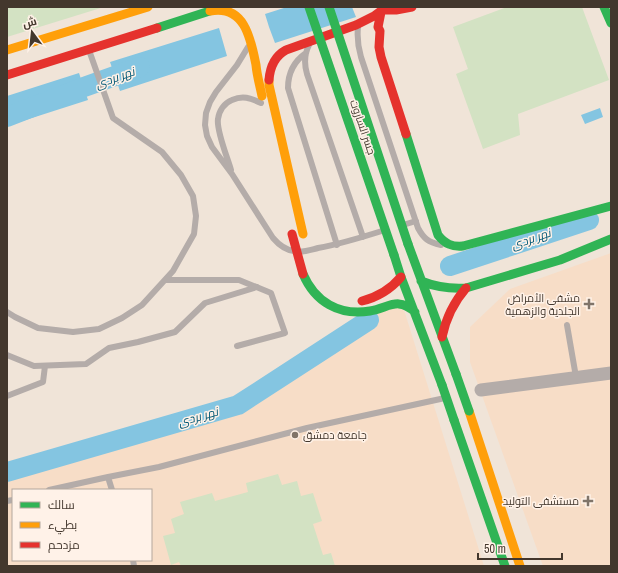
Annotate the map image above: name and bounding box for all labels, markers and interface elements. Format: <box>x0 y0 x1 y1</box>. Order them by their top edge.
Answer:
north arrow <box>12 12 52 52</box>
text: ش <box>21 14 38 31</box>
water label: نهر بردى <box>93 63 139 92</box>
street label: جسر الساروت <box>347 98 379 156</box>
water label: نهر بردى <box>509 224 555 253</box>
place label: مشفى الأمراض الجلدية والزهمية <box>505 291 580 318</box>
marker: مشفى الأمراض الجلدية والزهمية <box>583 298 595 310</box>
water label: نهر بردى <box>176 403 222 430</box>
place label: جامعة دمشق <box>303 428 367 442</box>
marker: جامعة دمشق <box>290 430 300 440</box>
legend <box>12 489 152 561</box>
place label: مستشفى التوليد <box>503 494 579 508</box>
marker: مستشفى التوليد <box>582 495 594 507</box>
text: سالك <box>48 497 75 513</box>
text: بطيء <box>48 517 77 535</box>
scale bar <box>478 535 562 561</box>
text: مزدحم <box>48 537 80 553</box>
text: 50 m <box>484 541 506 557</box>

